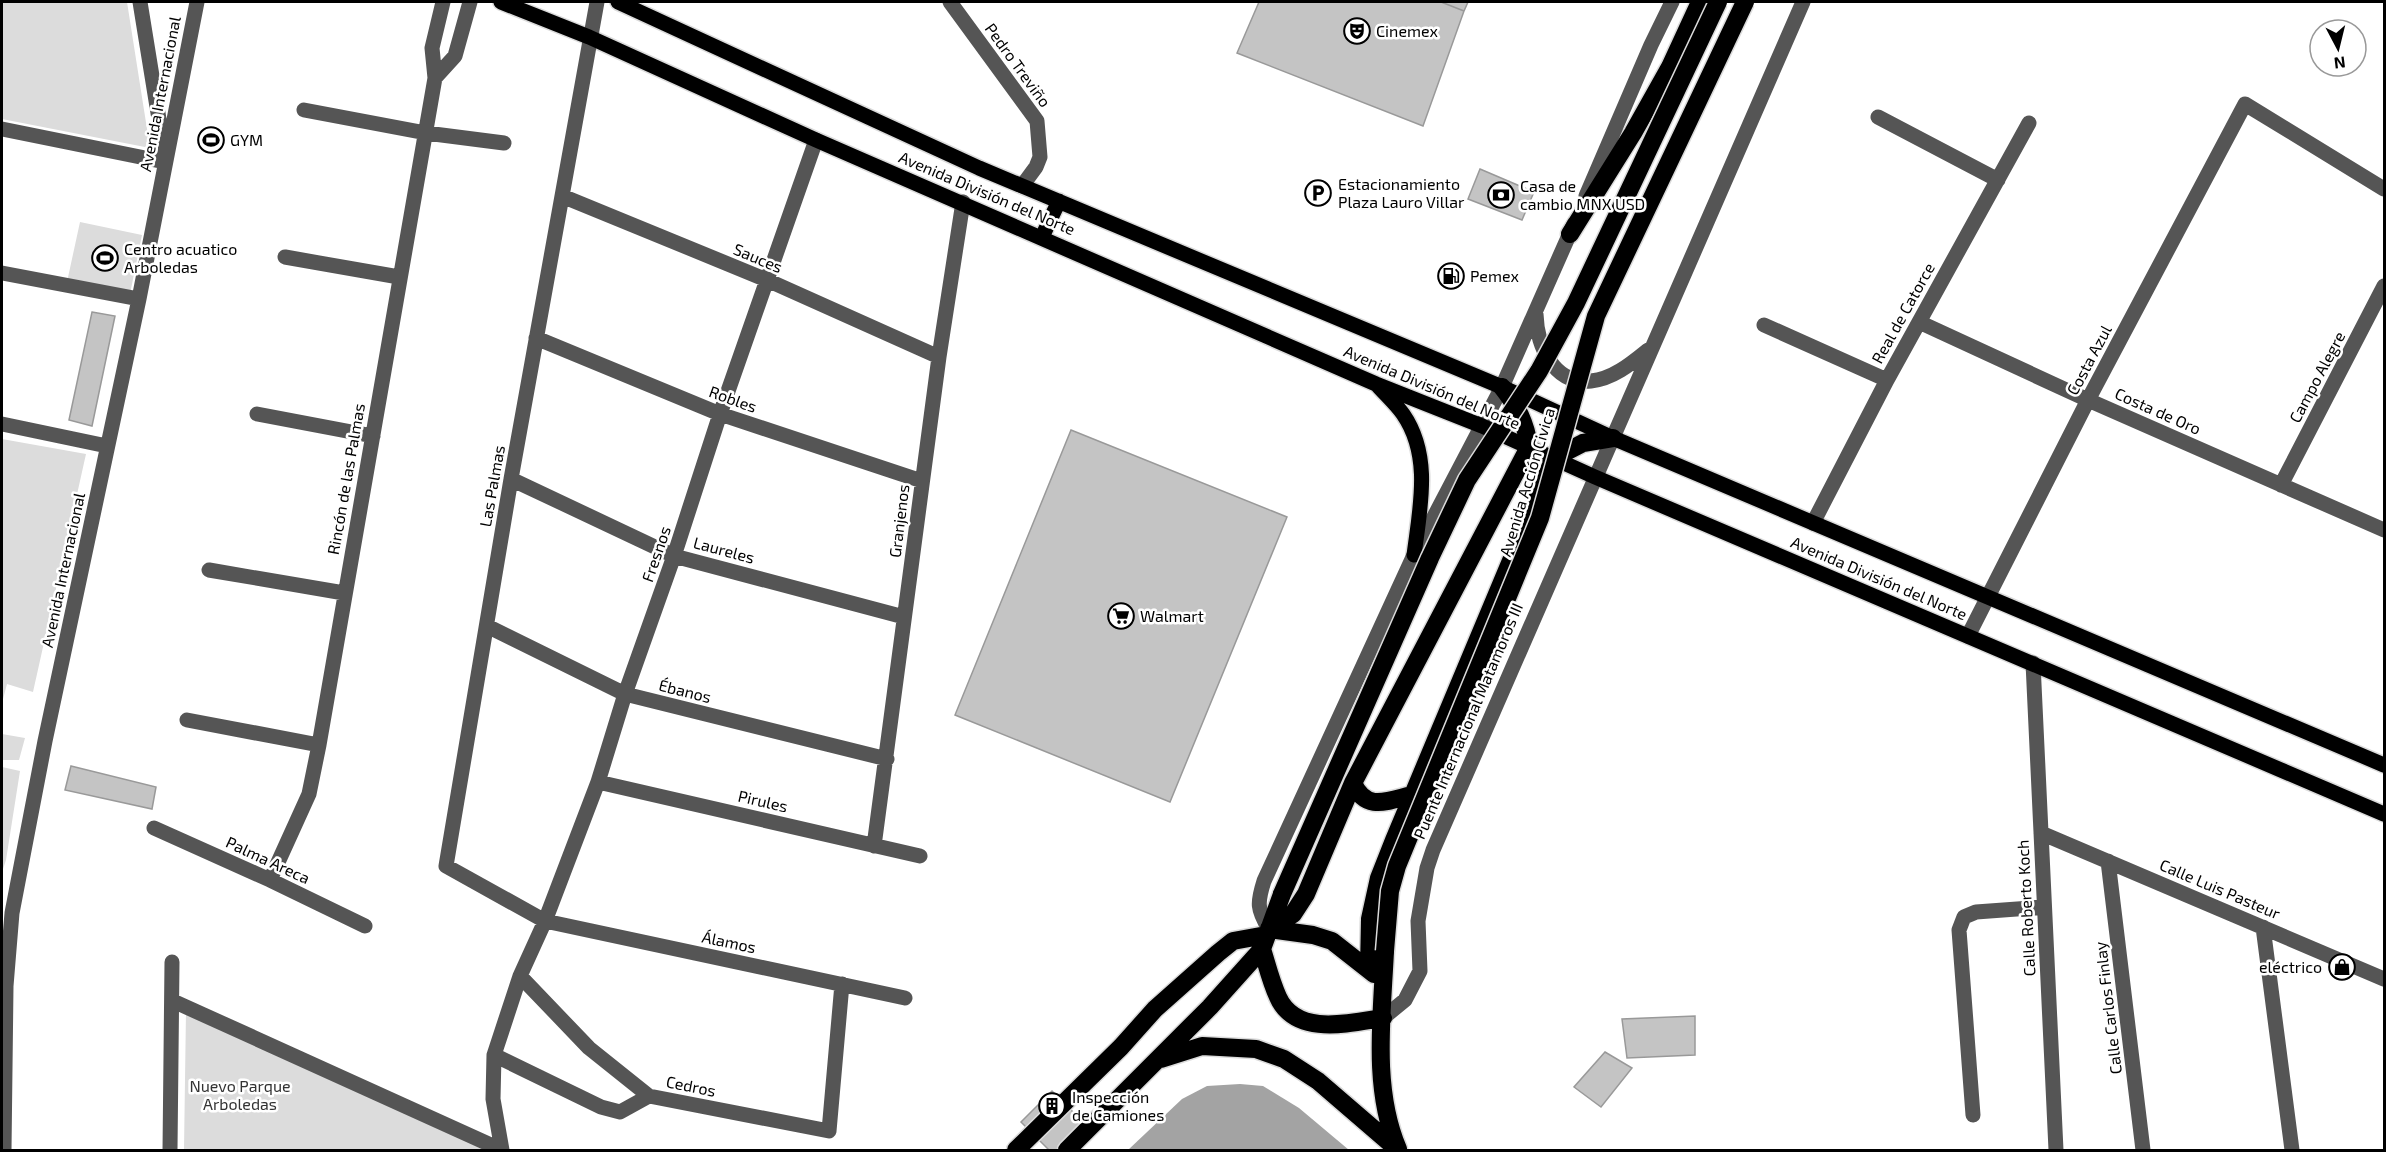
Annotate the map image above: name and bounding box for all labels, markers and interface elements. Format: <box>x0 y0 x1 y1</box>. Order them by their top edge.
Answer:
street label: Avenida Internacional <box>135 14 184 173</box>
theatre icon: Cinemex <box>1342 16 1372 46</box>
north arrow <box>2308 18 2368 78</box>
street label: Pedro Treviño <box>982 19 1055 110</box>
place label: Cinemex <box>1376 21 1439 40</box>
text: N <box>2333 53 2347 74</box>
sports icon: GYM <box>196 125 226 155</box>
place label: GYM <box>230 130 263 149</box>
street label: Avenida División del Norte <box>896 147 1078 238</box>
place label: Estacionamiento Plaza Lauro Villar <box>1338 174 1465 211</box>
place label: Casa de cambio MNX USD <box>1520 176 1645 213</box>
parking icon: Estacionamiento Plaza Lauro Villar <box>1303 178 1333 208</box>
bank icon: Casa de cambio MNX USD <box>1486 180 1516 210</box>
place label: Centro acuatico Arboledas <box>124 239 237 276</box>
street label: Sauces <box>731 239 786 276</box>
sports icon: Centro acuatico Arboledas <box>90 243 120 273</box>
street label: Real de Catorce <box>1867 259 1938 366</box>
fuel station icon: Pemex <box>1436 261 1466 291</box>
place label: Pemex <box>1470 266 1520 285</box>
street label: Costa Azul <box>2062 321 2115 398</box>
street label: Campo Alegre <box>2285 328 2349 426</box>
street label: Avenida División del Norte <box>1341 341 1523 432</box>
street label: Robles <box>707 381 760 416</box>
street label: Costa de Oro <box>2112 383 2204 438</box>
street label: Rincón de las Palmas <box>323 402 368 556</box>
street label: Avenida Acción Civica <box>1495 405 1558 559</box>
street label: Las Palmas <box>475 444 508 528</box>
street label: Granjenos <box>885 483 913 559</box>
street label: Avenida Internacional <box>37 491 88 649</box>
street label: Fresnos <box>637 523 674 584</box>
street label: Laureles <box>692 532 757 567</box>
street label: Avenida División del Norte <box>1788 532 1970 623</box>
street label: Puente Internacional Matamoros III <box>1409 600 1526 842</box>
supermarket icon: Walmart <box>1106 601 1136 631</box>
place label: Walmart <box>1140 606 1204 625</box>
street label: Ébanos <box>657 675 713 706</box>
street label: Pirules <box>736 786 790 815</box>
street label: Palma Areca <box>223 832 313 887</box>
street label: Calle Roberto Koch <box>2012 839 2039 977</box>
street label: Calle Luis Pasteur <box>2157 855 2284 923</box>
street label: Álamos <box>700 927 758 956</box>
street label: Calle Carlos Finlay <box>2090 940 2125 1075</box>
shop icon: eléctrico <box>2327 952 2357 982</box>
place label: eléctrico <box>2259 957 2322 976</box>
street label: Cedros <box>665 1071 718 1100</box>
park label: Nuevo Parque Arboledas <box>189 1076 291 1113</box>
place label: Inspección de Camiones <box>1072 1087 1164 1124</box>
building icon: Inspección de Camiones <box>1037 1091 1067 1121</box>

